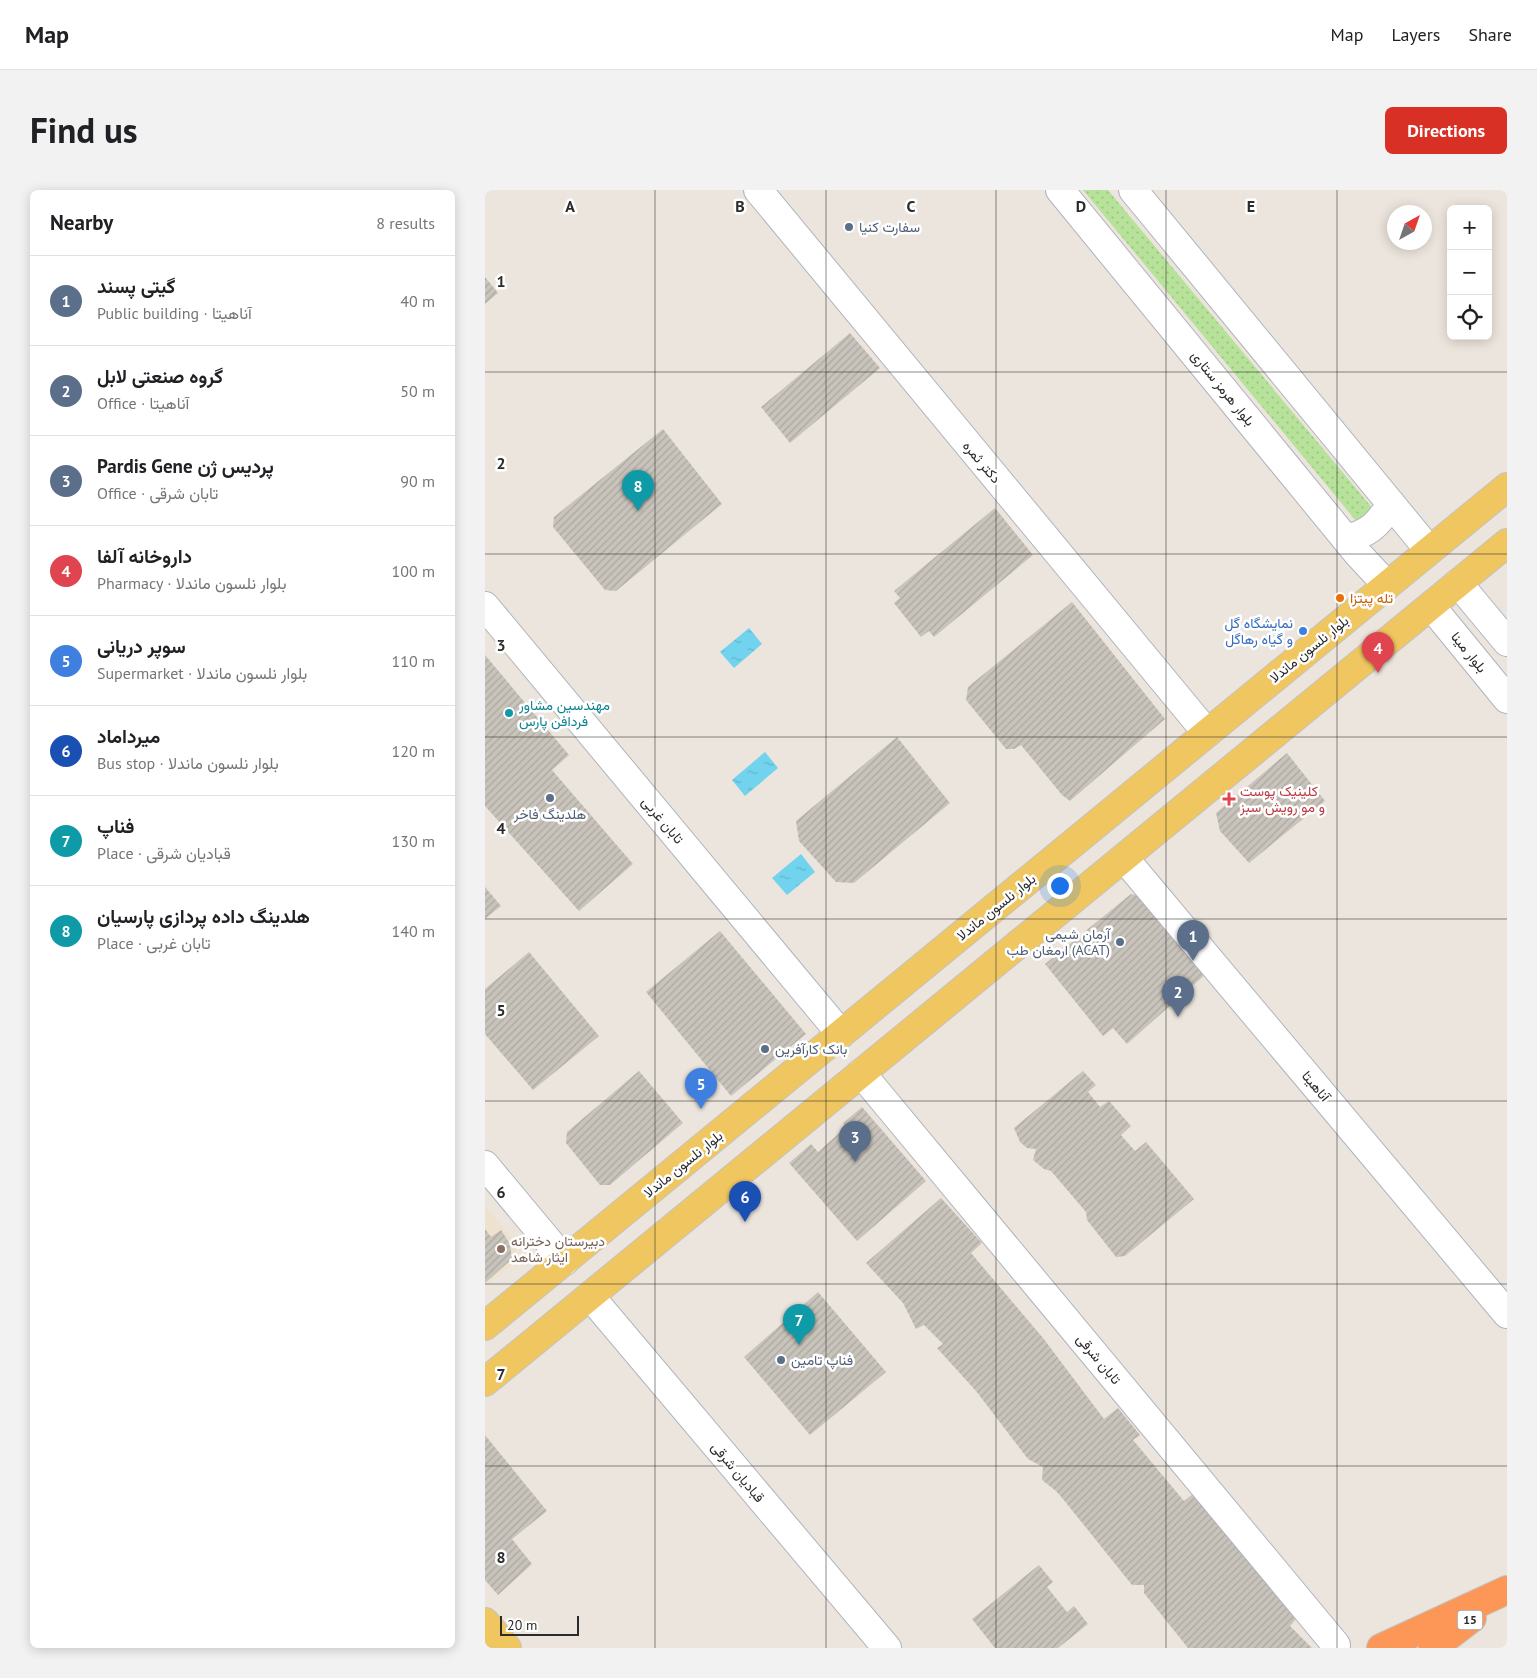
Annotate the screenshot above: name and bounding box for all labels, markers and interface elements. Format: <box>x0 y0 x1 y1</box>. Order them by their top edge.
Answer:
text: Map <box>25 19 69 50</box>
text: Map <box>1331 23 1363 46</box>
text: Layers <box>1391 23 1440 46</box>
text: Share <box>1468 23 1512 46</box>
text: Find us <box>30 107 138 153</box>
button: Directions <box>1385 107 1507 154</box>
text: A <box>565 196 575 216</box>
text: B <box>735 196 745 216</box>
text: C <box>907 196 916 216</box>
text: D <box>1076 196 1086 216</box>
text: E <box>1247 196 1255 216</box>
north arrow <box>1387 205 1432 250</box>
map controls <box>1447 205 1492 340</box>
button: + <box>1447 205 1492 250</box>
text: Nearby <box>50 209 113 236</box>
text: 8 results <box>376 213 435 233</box>
place label: سفارت کنیا <box>859 218 920 236</box>
marker: سفارت کنیا <box>843 221 855 233</box>
button: − <box>1447 250 1492 295</box>
text: 1 <box>496 271 506 291</box>
text: گیتی پسند <box>97 274 176 298</box>
text: 1 <box>61 291 71 311</box>
text: 40 m <box>400 291 435 311</box>
button: locate <box>1447 295 1492 340</box>
text: Public building · آناهیتا <box>97 303 252 323</box>
street label: بلوار هرمز ستاری <box>1187 347 1259 429</box>
text: گروه صنعتی لابل <box>97 364 223 388</box>
text: 2 <box>61 381 71 401</box>
text: 50 m <box>400 381 435 401</box>
text: Office · آناهیتا <box>97 393 189 413</box>
street label: دکتر ثمره <box>959 437 1005 487</box>
text: 2 <box>496 453 506 473</box>
text: Pardis Gene پردیس ژن <box>97 454 274 478</box>
pin: 8 <box>622 470 654 511</box>
text: 3 <box>61 471 71 491</box>
text: 90 m <box>400 471 435 491</box>
text: Office · تابان شرقی <box>97 483 218 503</box>
text: داروخانه آلفا <box>97 544 192 568</box>
text: 4 <box>61 561 71 581</box>
text: 100 m <box>392 561 435 581</box>
text: Pharmacy · بلوار نلسون ماندلا <box>97 573 286 593</box>
place label: تله پیتزا <box>1350 589 1393 608</box>
marker: تله پیتزا <box>1334 592 1346 604</box>
street label: بلوار نلسون ماندلا <box>1266 612 1352 686</box>
place label: نمایشگاه گل و گیاه رهاگل <box>1224 614 1293 648</box>
marker: نمایشگاه گل و گیاه رهاگل <box>1297 625 1309 637</box>
street label: بلوار مینا <box>1447 628 1491 676</box>
pin: 4 <box>1362 632 1394 673</box>
text: سوپر دریانی <box>97 634 186 658</box>
text: 3 <box>496 635 506 655</box>
text: 5 <box>61 651 71 671</box>
text: 110 m <box>392 651 435 671</box>
text: Supermarket · بلوار نلسون ماندلا <box>97 663 307 683</box>
place label: مهندسین مشاور فردافن پارس <box>518 696 610 731</box>
marker: مهندسین مشاور فردافن پارس <box>503 707 515 719</box>
text: میرداماد <box>97 724 160 748</box>
text: 6 <box>61 741 71 761</box>
text: 120 m <box>392 741 435 761</box>
text: Bus stop · بلوار نلسون ماندلا <box>97 753 279 773</box>
place label: کلینیک پوست و مو رویش سبز <box>1239 782 1325 816</box>
marker: هلدینگ فاخر <box>544 792 556 804</box>
marker: کلینیک پوست و مو رویش سبز <box>1222 792 1236 806</box>
street label: تابان غربی <box>638 793 688 848</box>
place label: هلدینگ فاخر <box>513 805 587 823</box>
text: فناپ <box>97 814 135 838</box>
text: 4 <box>496 818 506 838</box>
text: 7 <box>61 831 71 851</box>
text: 130 m <box>392 831 435 851</box>
text: Place · قبادیان شرقی <box>97 843 231 863</box>
street label: بلوار نلسون ماندلا <box>953 870 1039 944</box>
your location <box>1047 873 1073 899</box>
text: هلدینگ داده پردازی پارسیان <box>97 904 310 928</box>
pin: 1 <box>1177 920 1209 961</box>
text: 8 <box>61 921 71 941</box>
text: 140 m <box>392 921 435 941</box>
place label: آرمان شیمی ارمغان طب (ACAT) <box>1007 925 1112 959</box>
text: Place · تابان غربی <box>97 933 211 953</box>
marker: آرمان شیمی ارمغان طب (ACAT) <box>1114 936 1126 948</box>
pin: 2 <box>1162 976 1194 1017</box>
text: 5 <box>496 1000 506 1020</box>
place label: بانک کارآفرین <box>775 1040 847 1058</box>
marker: بانک کارآفرین <box>759 1043 771 1055</box>
street label: آناهیتا <box>1298 1067 1335 1106</box>
pin: 5 <box>685 1068 717 1109</box>
pin: 3 <box>839 1121 871 1162</box>
street label: بلوار نلسون ماندلا <box>640 1127 726 1201</box>
pin: 6 <box>729 1181 761 1222</box>
text: 6 <box>496 1182 506 1202</box>
place label: دبیرستان دخترانه ایثار شاهد <box>511 1232 605 1266</box>
marker: دبیرستان دخترانه ایثار شاهد <box>495 1243 507 1255</box>
pin: 7 <box>783 1304 815 1345</box>
street label: تابان شرقی <box>1073 1330 1126 1388</box>
place label: فناپ تامین <box>791 1351 853 1370</box>
marker: فناپ تامین <box>775 1354 787 1366</box>
text: 7 <box>496 1364 506 1384</box>
street label: قبادیان شرقی <box>707 1438 769 1506</box>
text: 8 <box>496 1547 506 1567</box>
road number: 15 <box>1457 1610 1483 1630</box>
scale bar <box>500 1613 579 1636</box>
text: 20 m <box>507 1616 537 1634</box>

